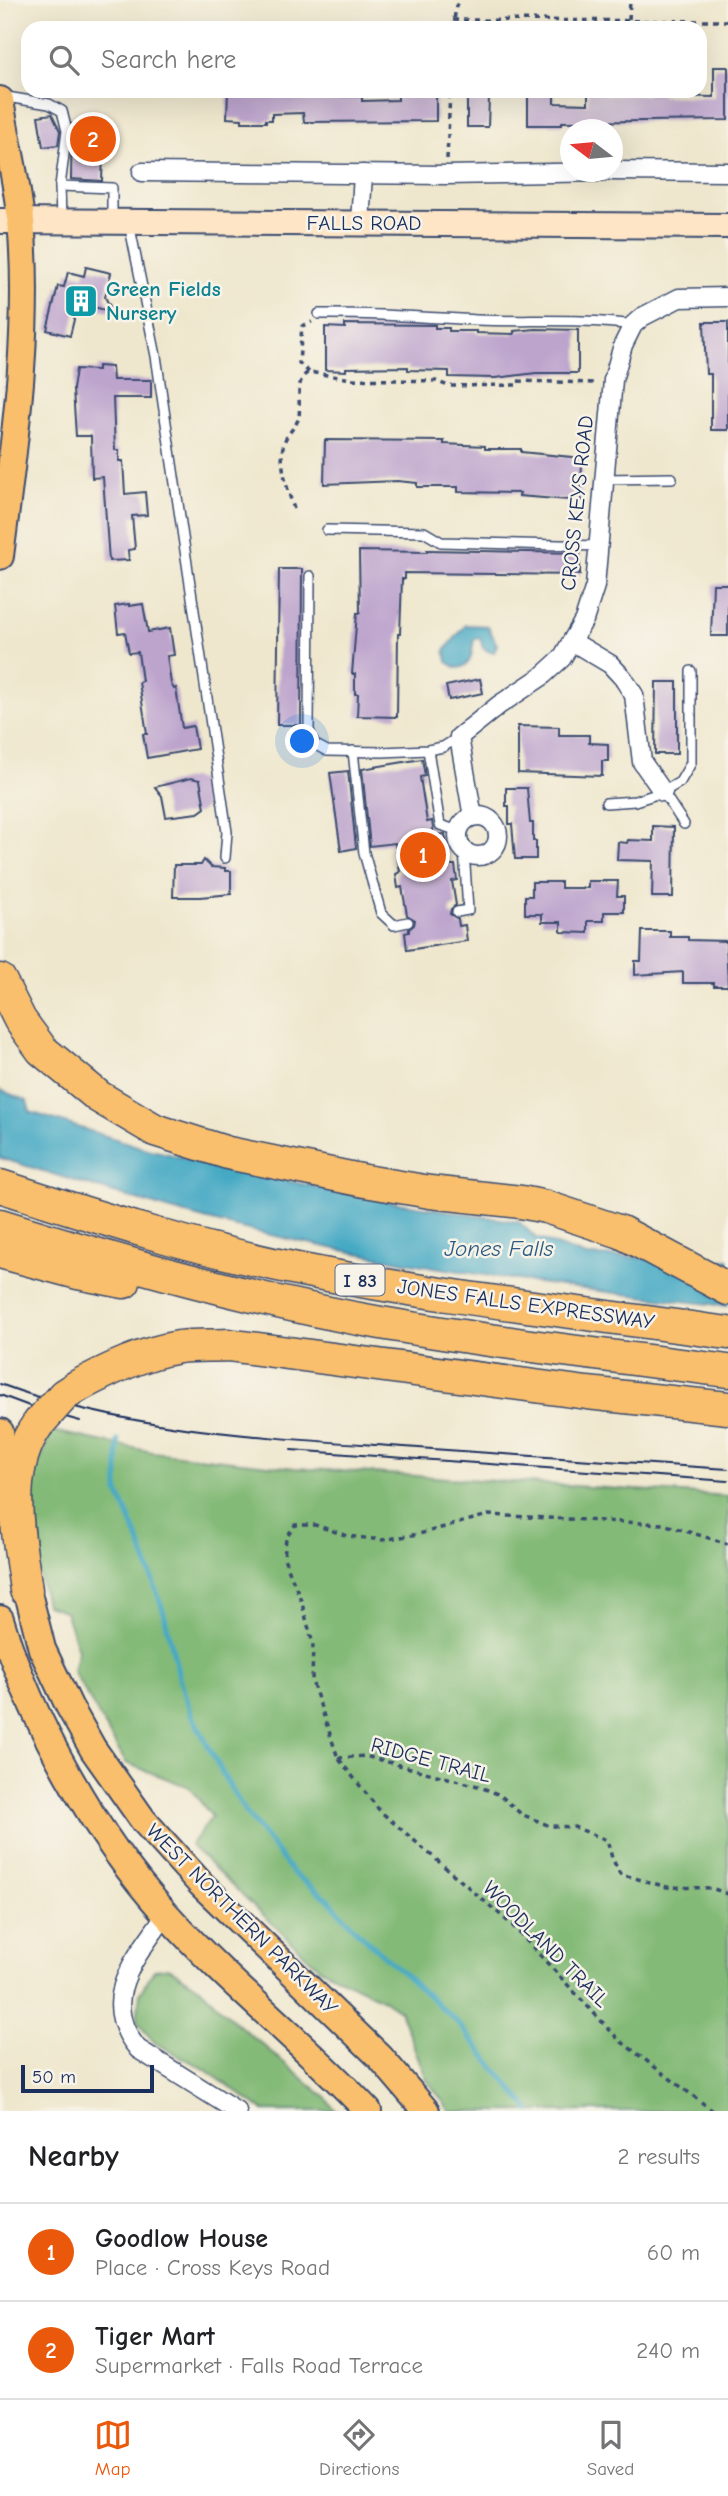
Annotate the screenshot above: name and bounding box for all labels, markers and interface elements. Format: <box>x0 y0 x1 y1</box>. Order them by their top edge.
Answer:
search box <box>21 21 707 98</box>
icon: search <box>45 41 83 79</box>
text: Search here <box>101 45 236 75</box>
pin: 2 <box>70 113 116 165</box>
north arrow <box>560 119 623 182</box>
street label: FALLS ROAD <box>306 211 422 235</box>
place label: Green Fields Nursery <box>106 277 221 325</box>
building icon: Green Fields Nursery <box>62 282 100 320</box>
street label: CROSS KEYS ROAD <box>556 414 598 592</box>
your location <box>285 724 319 758</box>
pin: 1 <box>400 829 446 881</box>
water label: Jones Falls <box>444 1235 554 1262</box>
road number: I 83 <box>336 1264 384 1296</box>
street label: JONES FALLS EXPRESSWAY <box>396 1274 657 1334</box>
street label: RIDGE TRAIL <box>368 1732 494 1788</box>
street label: WEST NORTHERN PARKWAY <box>141 1818 343 2020</box>
street label: WOODLAND TRAIL <box>478 1876 614 2012</box>
scale bar <box>21 2062 154 2094</box>
text: 50 m <box>32 2066 76 2088</box>
text: Nearby <box>28 2139 119 2174</box>
text: 2 results <box>618 2143 700 2170</box>
text: Goodlow House <box>95 2224 268 2254</box>
text: 1 <box>46 2239 56 2266</box>
text: 60 m <box>647 2239 700 2266</box>
text: Place · Cross Keys Road <box>95 2254 330 2281</box>
text: Tiger Mart <box>95 2322 215 2352</box>
text: 2 <box>45 2337 57 2364</box>
text: 240 m <box>636 2337 700 2364</box>
text: Supermarket · Falls Road Terrace <box>95 2352 423 2379</box>
tab: Map <box>94 2416 132 2480</box>
tab: Directions <box>319 2416 399 2480</box>
tab: Saved <box>587 2416 634 2480</box>

